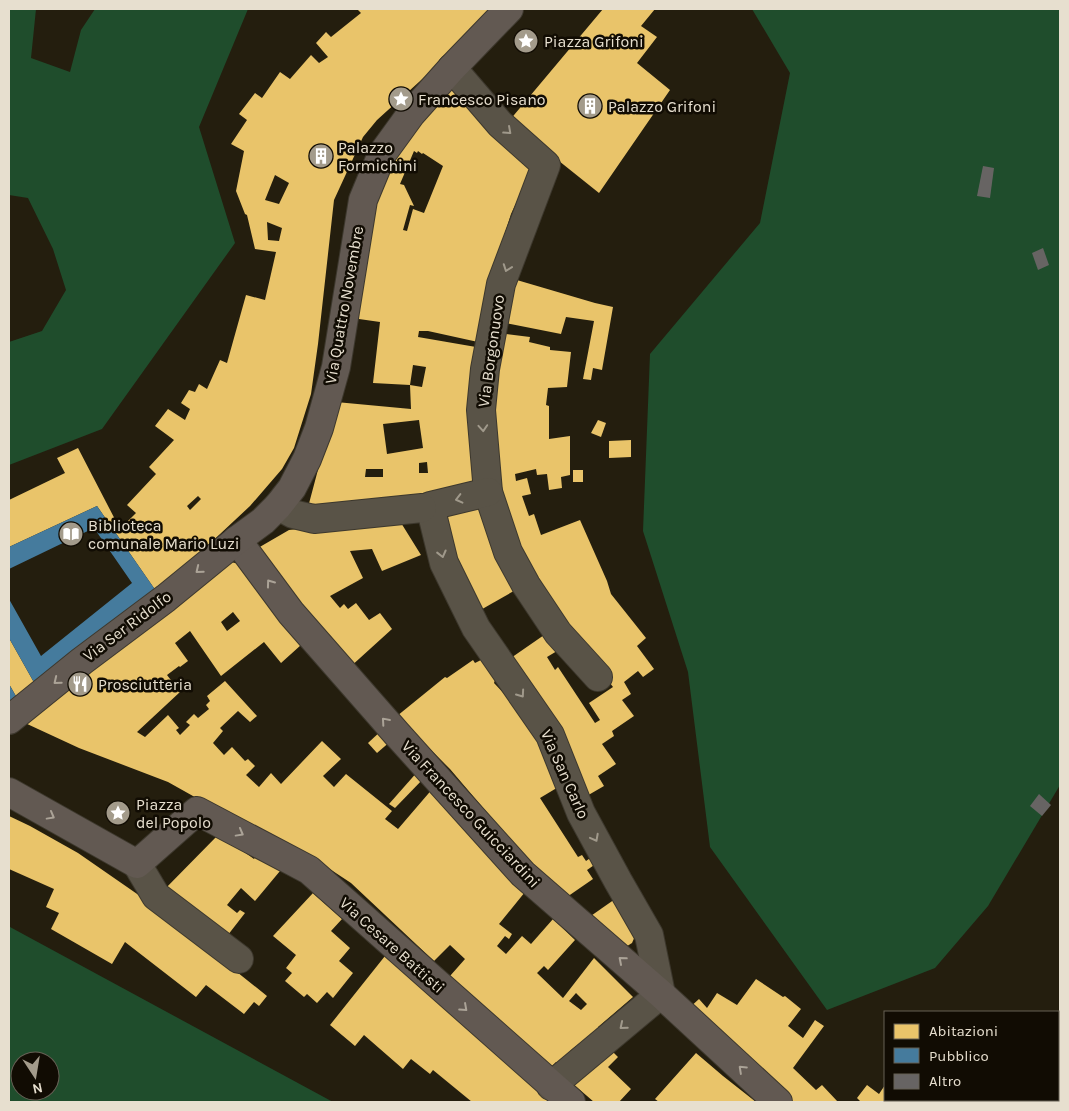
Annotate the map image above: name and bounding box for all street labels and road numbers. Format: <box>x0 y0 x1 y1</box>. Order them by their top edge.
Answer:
street label: Via Quattro Novembre <box>321 225 367 385</box>
street label: Via Borgonuovo <box>474 294 508 408</box>
street label: Via Ser Ridolfo <box>79 587 175 665</box>
street label: Via San Carlo <box>537 726 593 822</box>
street label: Via Francesco Guicciardini <box>398 737 544 891</box>
street label: Via Cesare Battisti <box>336 893 448 997</box>

